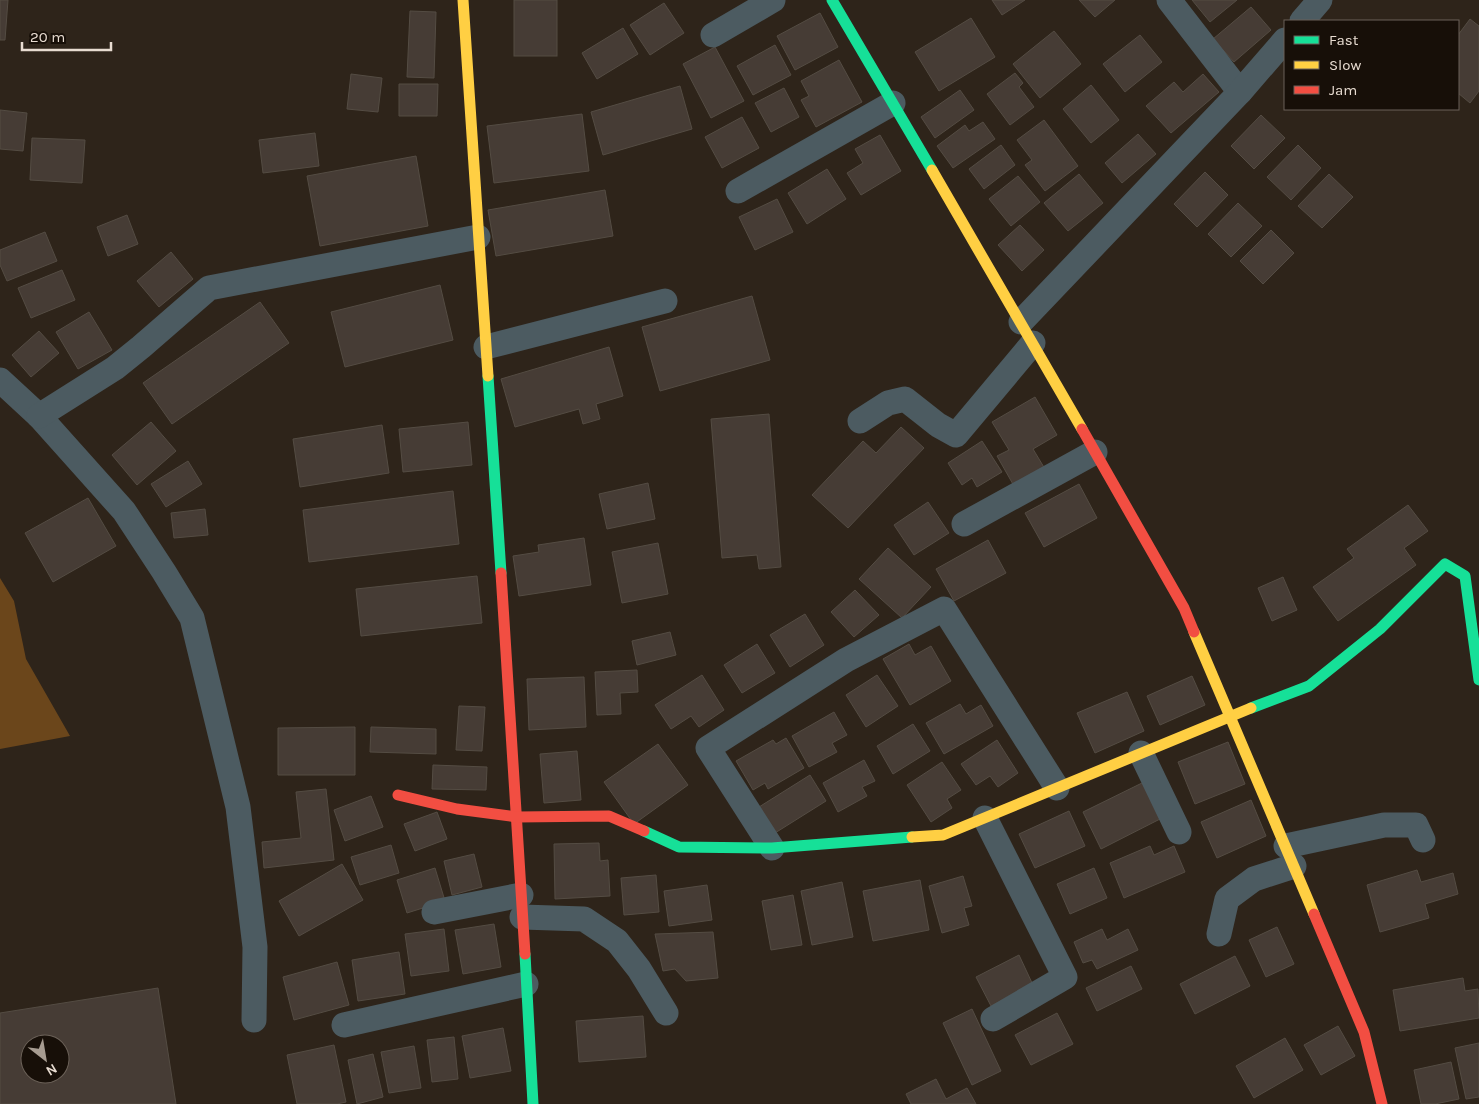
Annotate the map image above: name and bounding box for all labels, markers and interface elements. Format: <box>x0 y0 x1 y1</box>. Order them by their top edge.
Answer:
scale bar <box>22 20 111 52</box>
legend <box>1284 20 1459 110</box>
text: 20 m <box>30 28 65 46</box>
text: Fast <box>1329 31 1359 49</box>
text: Slow <box>1329 56 1361 74</box>
text: Jam <box>1329 81 1357 99</box>
north arrow <box>20 1034 70 1084</box>
text: N <box>43 1060 60 1080</box>

